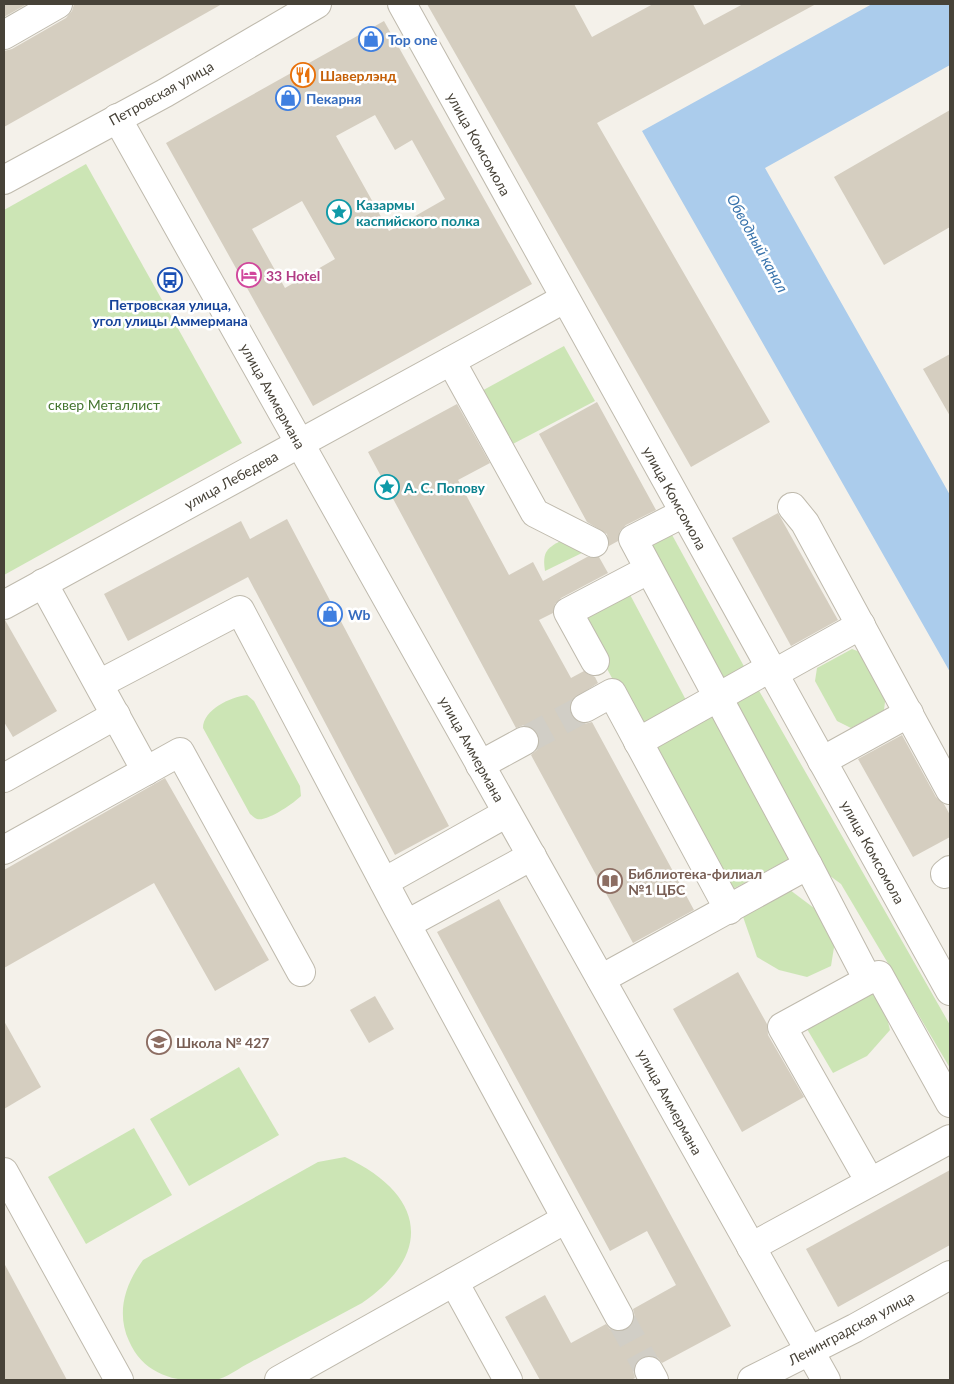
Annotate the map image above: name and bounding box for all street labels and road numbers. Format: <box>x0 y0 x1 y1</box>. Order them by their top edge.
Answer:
street label: Петровская улица <box>106 57 216 129</box>
street label: улица Комсомола <box>444 89 515 199</box>
street label: улица Аммермана <box>237 340 309 452</box>
street label: улица Комсомола <box>640 443 711 553</box>
street label: улица Лебедева <box>181 447 281 513</box>
street label: улица Аммермана <box>436 693 508 805</box>
street label: улица Комсомола <box>838 797 909 907</box>
street label: улица Аммермана <box>634 1046 706 1158</box>
street label: Ленинградская улица <box>784 1288 917 1369</box>

